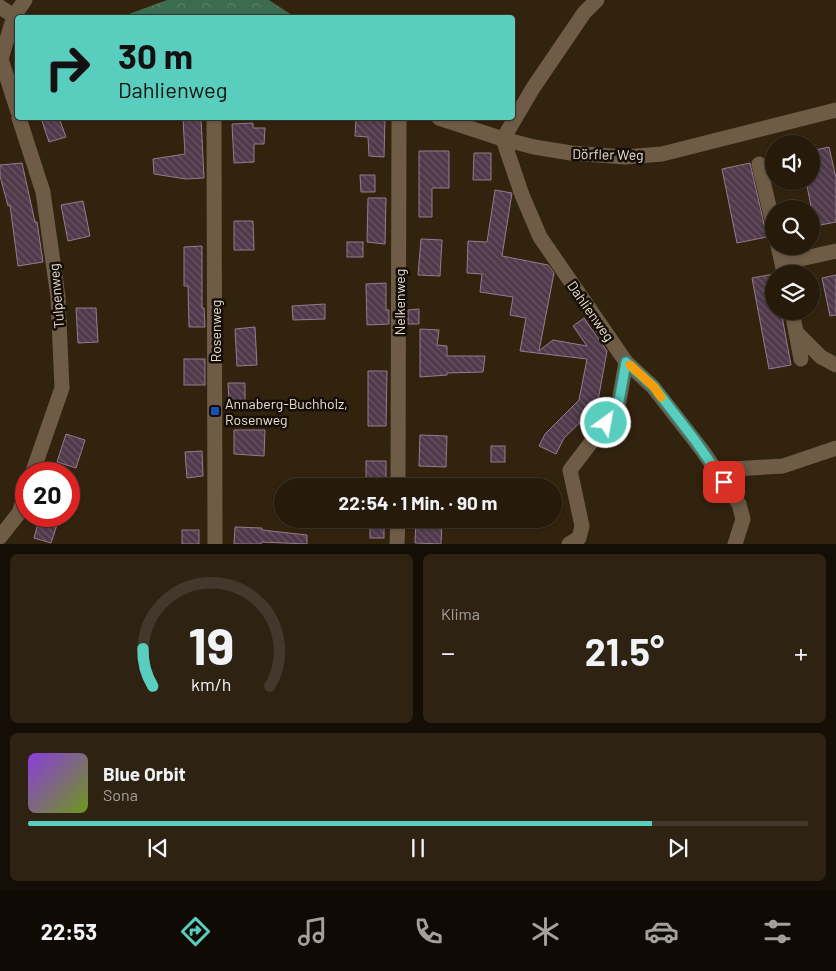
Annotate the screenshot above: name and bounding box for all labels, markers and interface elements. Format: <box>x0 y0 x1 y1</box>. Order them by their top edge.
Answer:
text: 30 m <box>118 34 193 76</box>
icon: right <box>35 35 100 100</box>
text: Dahlienweg <box>118 76 228 102</box>
map controls <box>765 135 820 320</box>
button: sound <box>765 135 820 190</box>
street label: Dörfler Weg <box>572 145 644 163</box>
button: search <box>765 200 820 255</box>
street label: Tulpenweg <box>45 263 67 329</box>
button: layers <box>765 265 820 320</box>
street label: Nelkenweg <box>391 269 408 335</box>
street label: Dahlienweg <box>564 278 618 344</box>
street label: Rosenweg <box>207 300 224 362</box>
place label: Annaberg-Buchholz, Rosenweg <box>225 395 348 428</box>
position arrow <box>579 396 631 448</box>
marker: Annaberg-Buchholz, Rosenweg <box>209 405 221 417</box>
pin <box>703 461 745 503</box>
speed limit sign: 20 <box>15 462 80 527</box>
icon: arrive <box>710 468 738 496</box>
text: 22:54 · 1 Min. · 90 m <box>339 491 497 514</box>
text: Klima <box>441 604 480 623</box>
text: 19 <box>188 613 235 675</box>
text: 21.5° <box>585 628 664 674</box>
text: − <box>441 635 455 669</box>
text: + <box>794 635 808 669</box>
text: km/h <box>191 673 232 695</box>
text: Blue Orbit <box>103 762 186 785</box>
text: Sona <box>103 785 138 804</box>
icon: previous <box>144 834 172 862</box>
icon: pause <box>404 834 432 862</box>
icon: next <box>664 834 692 862</box>
icon: directions <box>178 914 213 949</box>
icon: music <box>295 914 330 949</box>
icon: phone <box>411 914 446 949</box>
icon: climate <box>528 914 563 949</box>
icon: car <box>644 914 679 949</box>
icon: filters <box>760 914 795 949</box>
text: 22:53 <box>41 918 97 944</box>

